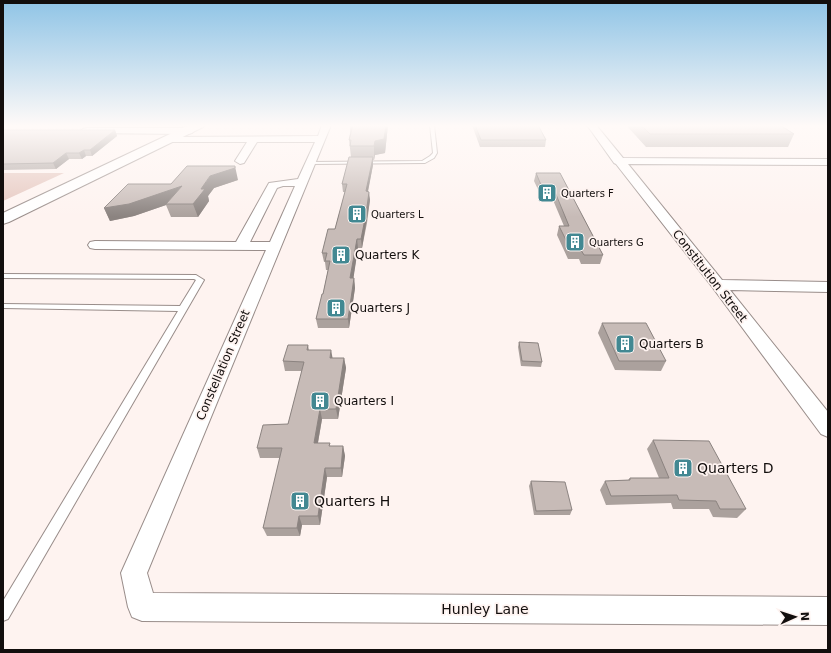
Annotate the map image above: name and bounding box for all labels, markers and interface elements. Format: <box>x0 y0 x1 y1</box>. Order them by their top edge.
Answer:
building icon: Quarters F <box>536 182 558 204</box>
place label: Quarters F <box>561 188 614 199</box>
building icon: Quarters L <box>346 203 368 225</box>
place label: Quarters L <box>371 209 424 220</box>
street label: Constitution Street <box>670 227 751 325</box>
building icon: Quarters G <box>564 231 586 253</box>
place label: Quarters G <box>589 237 644 248</box>
building icon: Quarters K <box>330 244 352 266</box>
place label: Quarters K <box>355 248 420 262</box>
building icon: Quarters J <box>325 297 347 319</box>
place label: Quarters J <box>350 301 410 315</box>
street label: Constellation Street <box>193 307 253 422</box>
building icon: Quarters B <box>614 333 636 355</box>
place label: Quarters B <box>639 337 704 351</box>
building icon: Quarters I <box>309 390 331 412</box>
place label: Quarters I <box>334 394 394 408</box>
building icon: Quarters D <box>672 457 694 479</box>
place label: Quarters D <box>697 460 774 476</box>
building icon: Quarters H <box>289 490 311 512</box>
place label: Quarters H <box>314 493 390 509</box>
north arrow <box>775 597 815 637</box>
street label: Hunley Lane <box>441 601 529 617</box>
text: N <box>798 612 811 621</box>

